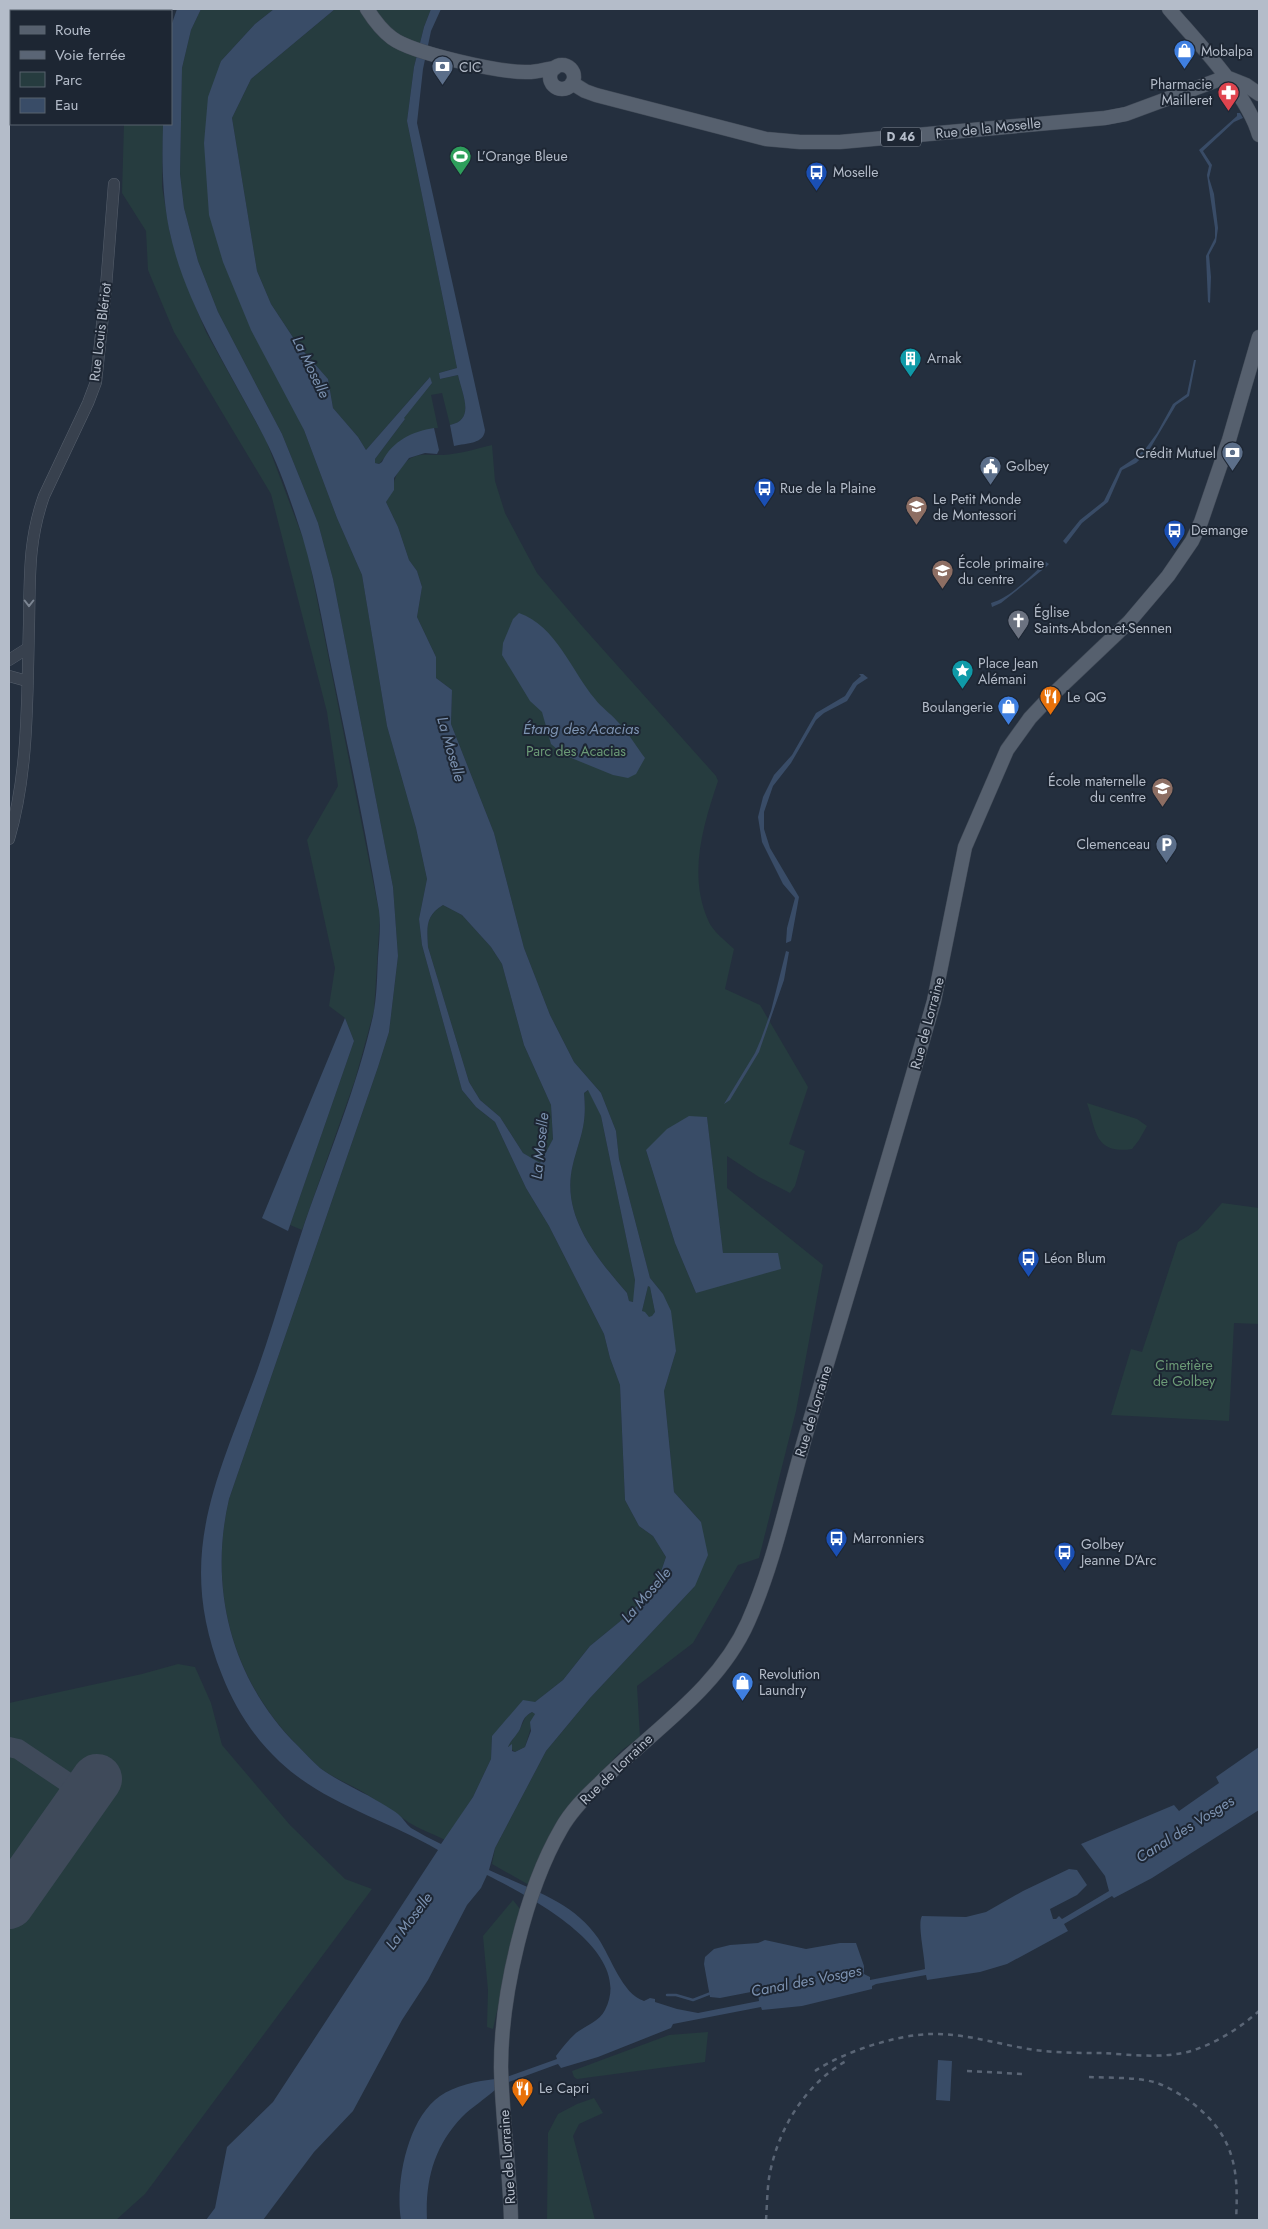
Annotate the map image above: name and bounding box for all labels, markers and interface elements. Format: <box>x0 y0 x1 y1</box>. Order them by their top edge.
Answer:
legend <box>10 10 172 125</box>
text: Route <box>55 19 91 41</box>
shop icon: Mobalpa <box>1173 39 1197 70</box>
place label: Mobalpa <box>1201 41 1253 61</box>
text: Voie ferrée <box>55 44 126 66</box>
bank icon: CIC <box>431 55 455 86</box>
place label: CIC <box>459 57 482 77</box>
text: Parc <box>55 69 82 91</box>
place label: Pharmacie Mailleret <box>1150 74 1213 110</box>
pharmacy icon: Pharmacie Mailleret <box>1216 80 1240 111</box>
text: Eau <box>55 94 78 116</box>
street label: Rue de la Moselle <box>934 113 1042 143</box>
road number: D 46 <box>881 128 921 146</box>
sports icon: L’Orange Bleue <box>449 144 473 175</box>
place label: L’Orange Bleue <box>477 146 568 166</box>
bus stop icon: Moselle <box>805 160 829 191</box>
place label: Moselle <box>833 162 879 182</box>
street label: Rue Louis Blériot <box>84 281 116 382</box>
water label: La Moselle <box>286 332 336 402</box>
building icon: Arnak <box>899 346 923 377</box>
place label: Arnak <box>927 348 962 368</box>
bank icon: Crédit Mutuel <box>1220 441 1244 472</box>
place label: Crédit Mutuel <box>1136 443 1216 463</box>
public building icon: Golbey <box>978 454 1002 485</box>
place label: Golbey <box>1006 456 1050 476</box>
bus stop icon: Rue de la Plaine <box>752 476 776 507</box>
place label: Rue de la Plaine <box>780 478 876 498</box>
place label: Le Petit Monde de Montessori <box>933 489 1021 525</box>
school or university icon: Le Petit Monde de Montessori <box>905 495 929 526</box>
bus stop icon: Demange <box>1163 518 1187 549</box>
place label: Demange <box>1191 520 1248 540</box>
place label: École primaire du centre <box>958 553 1044 589</box>
school or university icon: École primaire du centre <box>930 559 954 590</box>
one-way arrow <box>24 600 34 607</box>
place label: Église Saints-Abdon-et-Sennen <box>1034 602 1172 638</box>
church icon: Église Saints-Abdon-et-Sennen <box>1006 608 1030 639</box>
place label: Place Jean Alémani <box>978 653 1038 689</box>
place icon: Place Jean Alémani <box>950 659 974 690</box>
restaurant icon: Le QG <box>1039 685 1063 716</box>
place label: Le QG <box>1067 687 1107 707</box>
shop icon: Boulangerie <box>997 695 1021 726</box>
place label: Boulangerie <box>922 697 993 717</box>
water label: La Moselle <box>431 714 471 785</box>
water label: Étang des Acacias <box>523 718 639 740</box>
park label: Parc des Acacias <box>526 741 626 761</box>
place label: École maternelle du centre <box>1048 771 1146 807</box>
school or university icon: École maternelle du centre <box>1150 777 1174 808</box>
parking icon: Clemenceau <box>1154 832 1178 863</box>
place label: Clemenceau <box>1077 834 1150 854</box>
street label: Rue de Lorraine <box>905 975 949 1071</box>
water label: La Moselle <box>526 1111 554 1180</box>
bus stop icon: Léon Blum <box>1016 1246 1040 1277</box>
place label: Léon Blum <box>1044 1248 1106 1268</box>
park label: Cimetière de Golbey <box>1153 1355 1216 1391</box>
street label: Rue de Lorraine <box>790 1363 836 1459</box>
bus stop icon: Marronniers <box>825 1526 849 1557</box>
place label: Marronniers <box>853 1528 924 1548</box>
place label: Golbey Jeanne D'Arc <box>1079 1534 1156 1570</box>
bus stop icon: Golbey Jeanne D'Arc <box>1053 1540 1077 1571</box>
water label: La Moselle <box>616 1562 676 1627</box>
place label: Revolution Laundry <box>759 1664 820 1700</box>
shop icon: Revolution Laundry <box>731 1670 755 1701</box>
street label: Rue de Lorraine <box>575 1729 657 1809</box>
water label: Canal des Vosges <box>1132 1790 1238 1868</box>
water label: La Moselle <box>380 1887 438 1954</box>
water label: Canal des Vosges <box>749 1959 863 2002</box>
restaurant icon: Le Capri <box>511 2076 535 2107</box>
place label: Le Capri <box>539 2078 589 2098</box>
street label: Rue de Lorraine <box>494 2109 520 2205</box>

